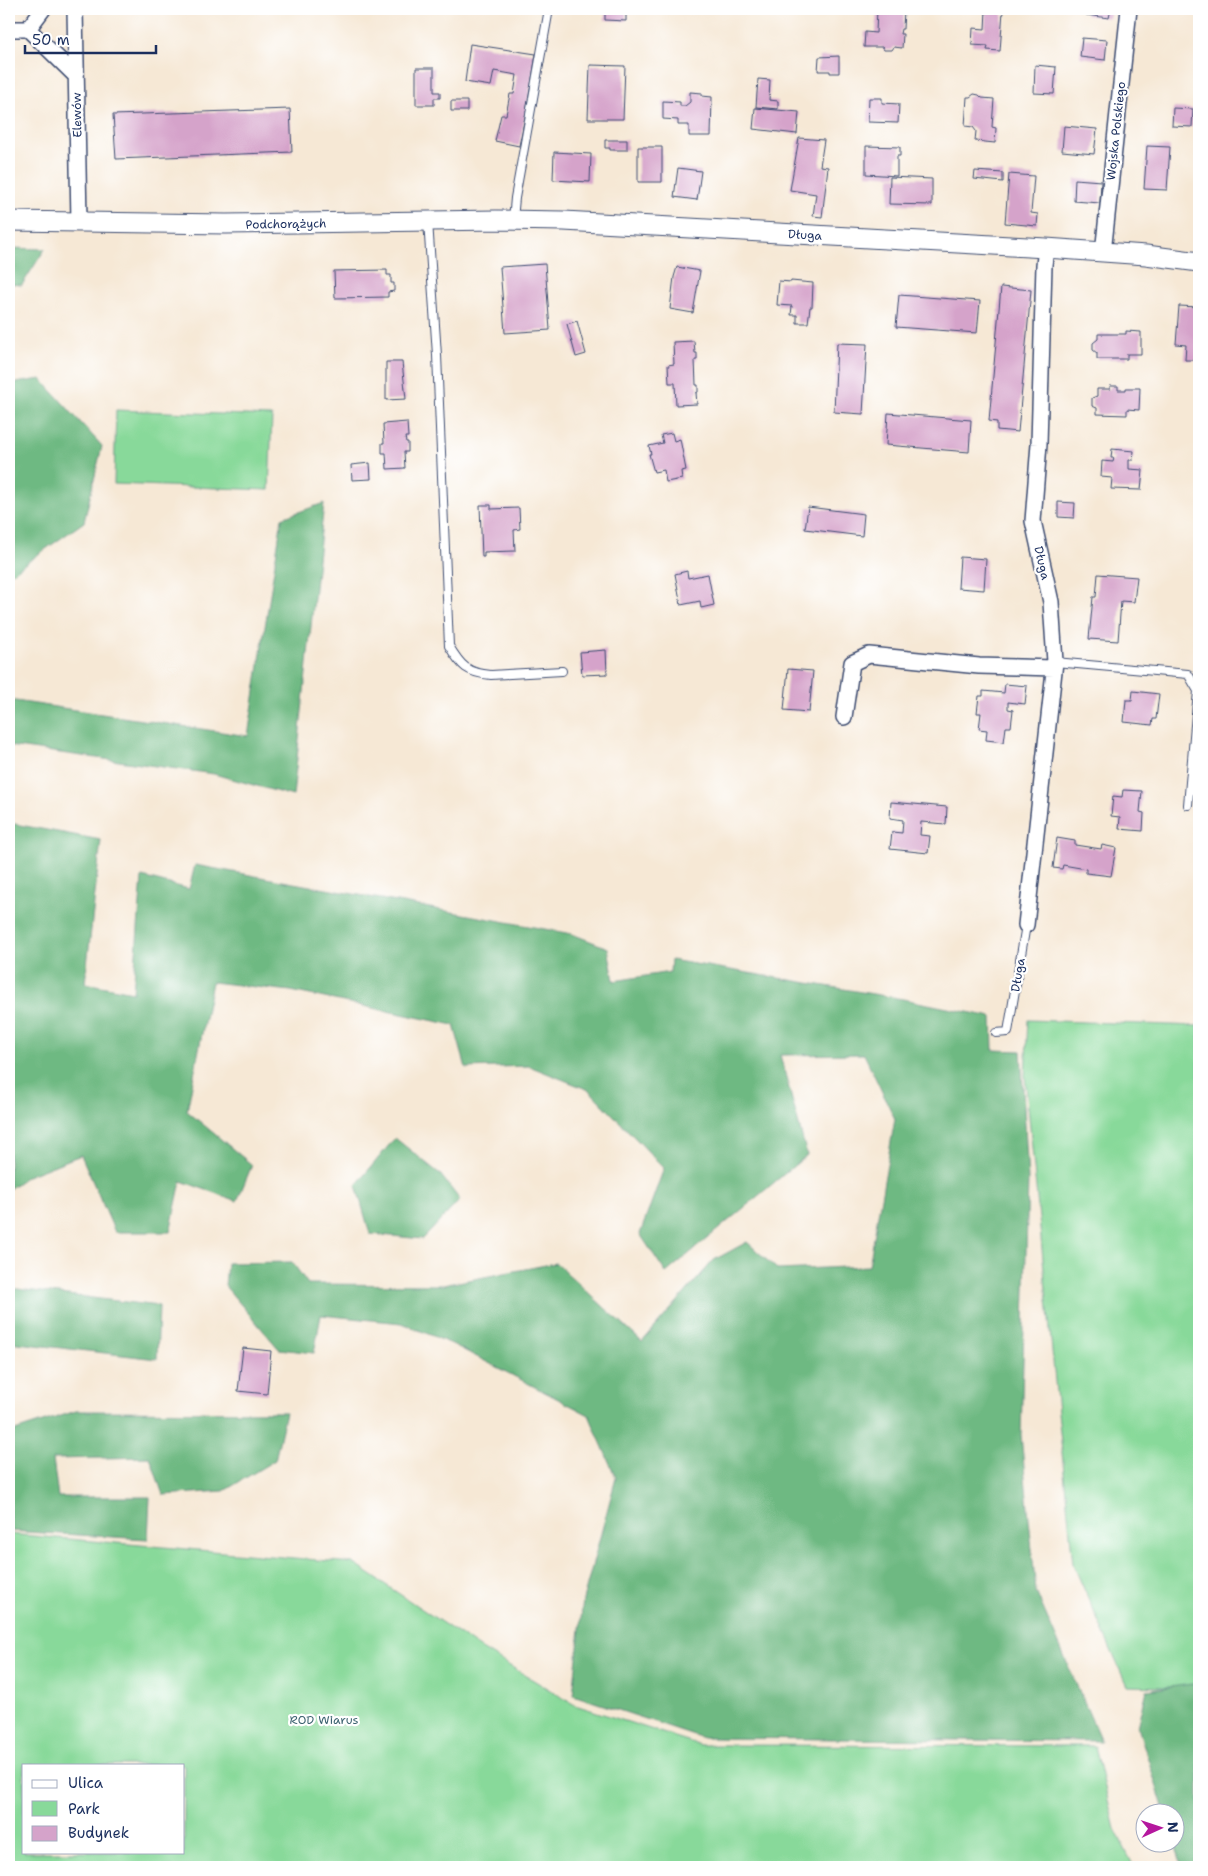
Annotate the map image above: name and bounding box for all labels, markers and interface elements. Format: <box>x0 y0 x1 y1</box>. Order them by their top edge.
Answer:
scale bar <box>25 22 156 54</box>
text: 50 m <box>32 30 70 50</box>
street label: Wojska Polskiego <box>1103 81 1129 181</box>
street label: Elewów <box>69 92 85 138</box>
street label: Podchorążych <box>245 215 327 233</box>
street label: Długa <box>788 226 823 244</box>
street label: Długa <box>1030 545 1054 582</box>
street label: Długa <box>1007 956 1029 993</box>
park label: ROD Wiarus <box>290 1712 358 1728</box>
legend <box>22 1764 185 1854</box>
text: Ulica <box>68 1773 104 1793</box>
text: Park <box>68 1799 100 1819</box>
north arrow <box>1136 1804 1186 1854</box>
text: N <box>1164 1821 1182 1833</box>
text: Budynek <box>68 1823 129 1843</box>

